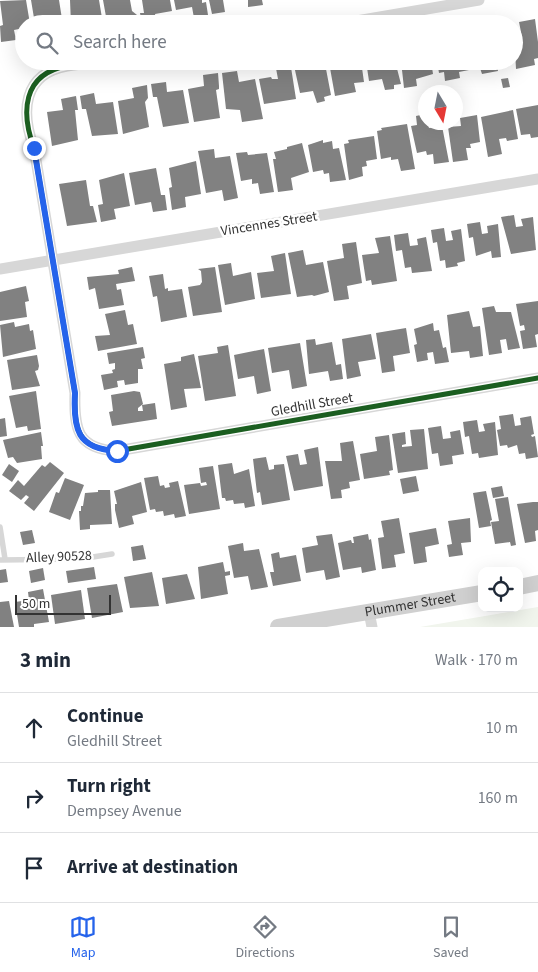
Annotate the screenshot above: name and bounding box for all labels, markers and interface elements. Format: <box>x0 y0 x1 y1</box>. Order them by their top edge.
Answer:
search box <box>15 15 523 70</box>
icon: search <box>33 29 61 57</box>
text: Search here <box>73 29 167 56</box>
north arrow <box>418 85 463 130</box>
route end <box>23 137 46 160</box>
street label: Vincennes Street <box>219 206 319 241</box>
street label: Gledhill Street <box>269 388 355 422</box>
route start <box>106 440 129 463</box>
street label: Alley 90528 <box>26 546 92 568</box>
map controls <box>478 567 523 612</box>
button: locate <box>478 567 523 612</box>
street label: Plummer Street <box>363 587 458 622</box>
scale bar <box>15 592 111 615</box>
text: 50 m <box>22 594 50 614</box>
text: 3 min <box>20 645 71 675</box>
text: Walk · 170 m <box>435 649 518 671</box>
text: Continue <box>67 703 144 730</box>
icon: ahead <box>20 714 48 742</box>
text: 10 m <box>486 717 518 739</box>
text: Gledhill Street <box>67 730 162 752</box>
text: Turn right <box>67 773 151 800</box>
icon: right <box>20 784 48 812</box>
text: 160 m <box>478 787 518 809</box>
text: Dempsey Avenue <box>67 800 182 822</box>
icon: arrive <box>20 854 48 882</box>
text: Arrive at destination <box>67 854 238 881</box>
tab: Map <box>69 913 97 963</box>
tab: Directions <box>235 913 295 963</box>
tab: Saved <box>433 913 469 963</box>

